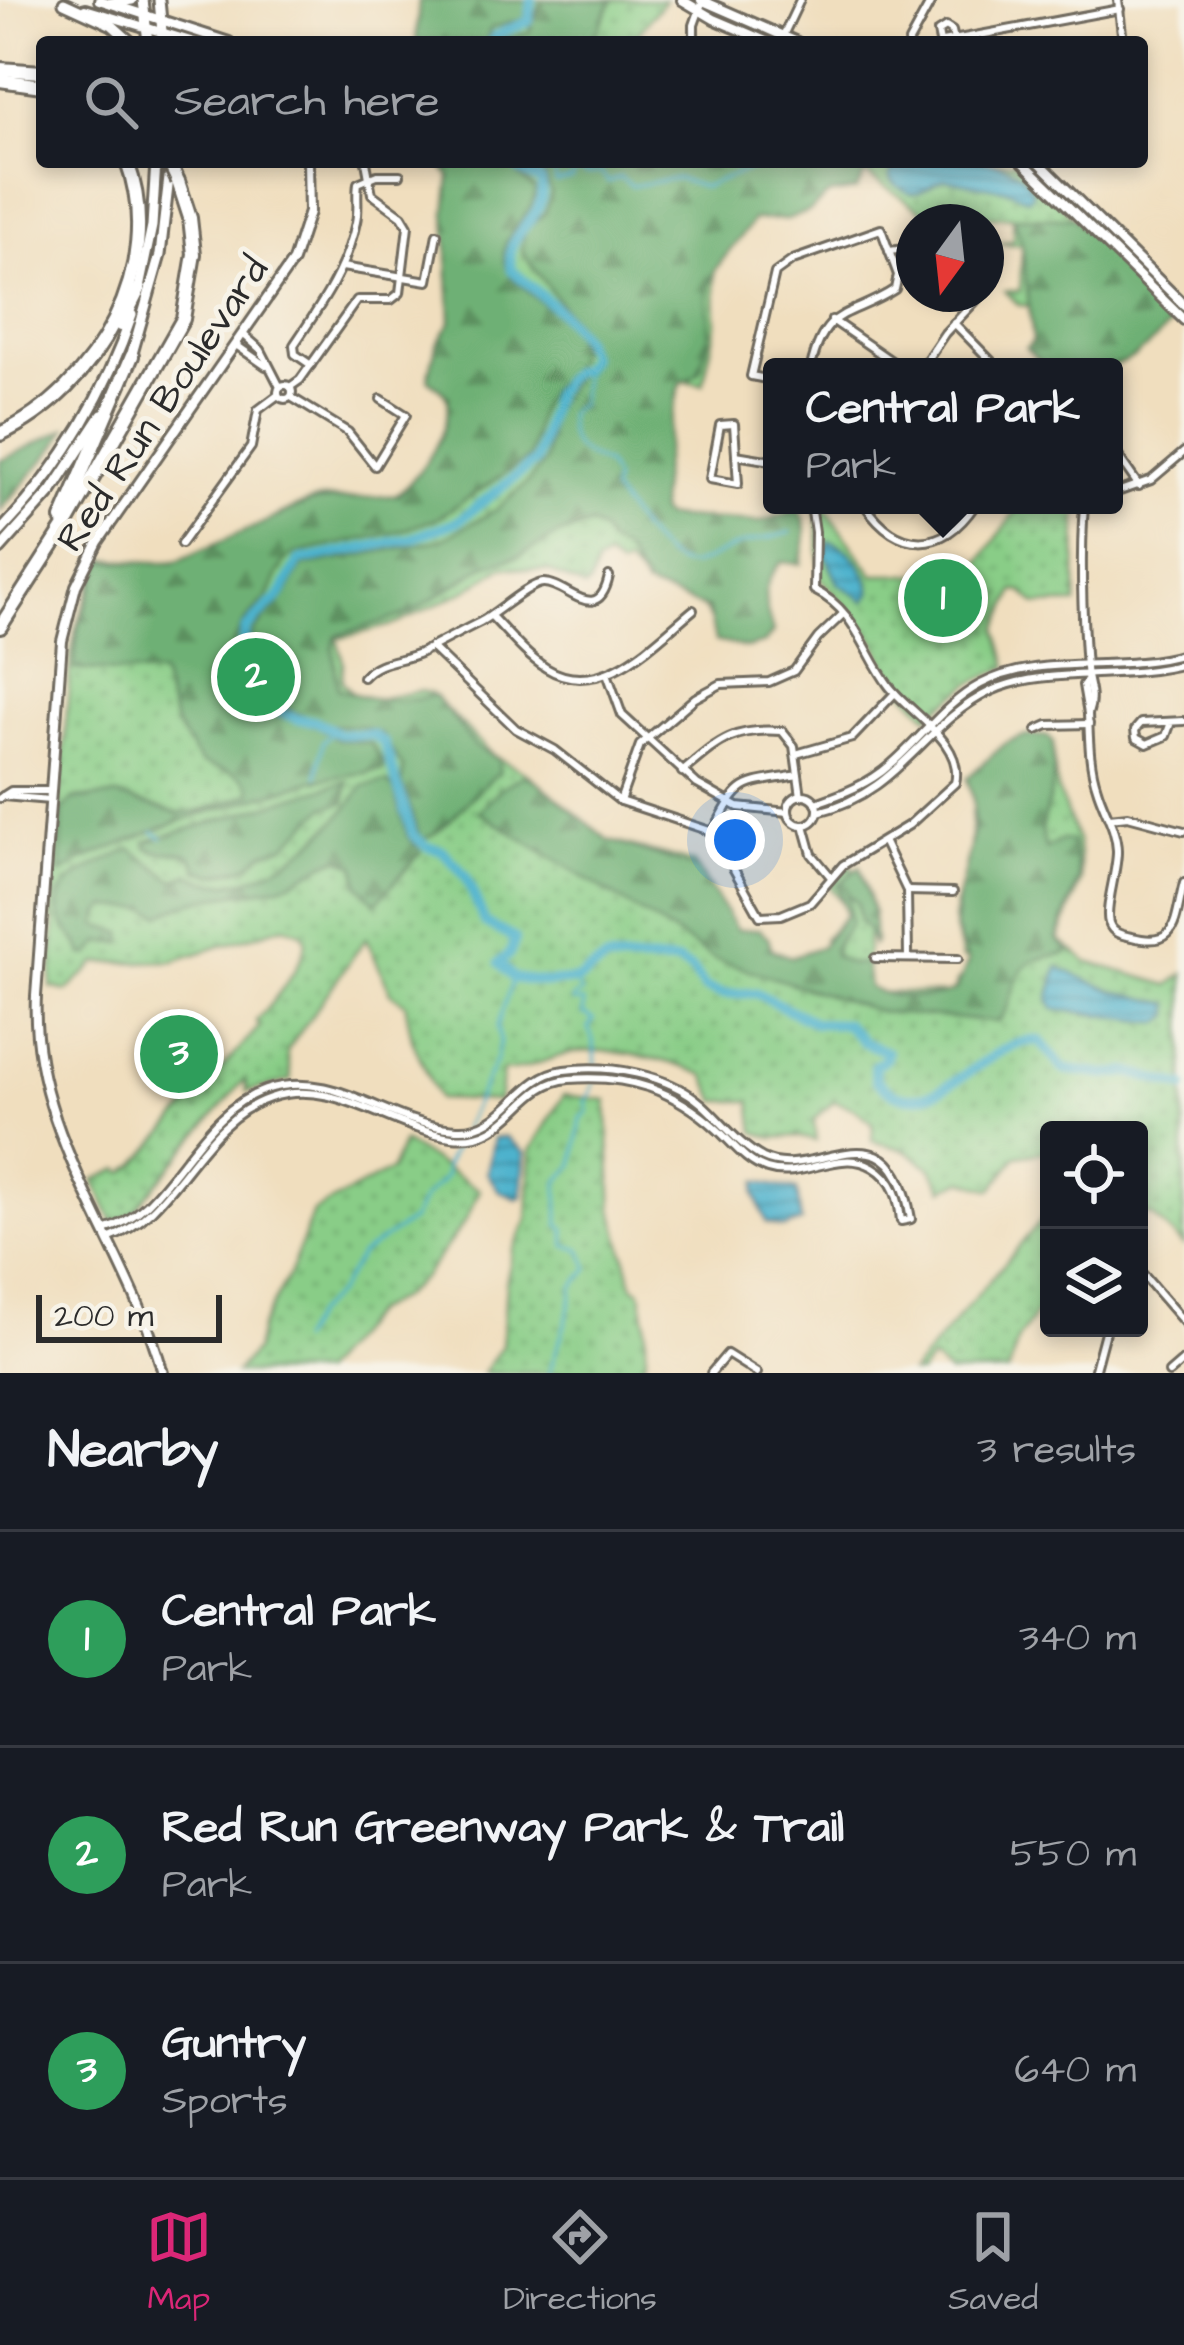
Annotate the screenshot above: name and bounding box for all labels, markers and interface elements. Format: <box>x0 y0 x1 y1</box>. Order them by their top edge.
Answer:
search box <box>36 36 1148 168</box>
icon: search <box>78 69 144 135</box>
text: Search here <box>174 71 440 133</box>
north arrow <box>896 204 1004 312</box>
street label: Red Run Boulevard <box>44 246 282 563</box>
popup <box>763 358 1123 514</box>
text: Central Park <box>806 378 1080 440</box>
text: Park <box>806 440 896 494</box>
pin: 1 <box>904 553 982 643</box>
pin: 2 <box>217 632 295 722</box>
your location <box>705 810 765 870</box>
pin: 3 <box>140 1009 218 1099</box>
map controls <box>1040 1121 1148 1337</box>
button: locate <box>1040 1121 1148 1229</box>
button: layers <box>1040 1229 1148 1337</box>
scale bar <box>36 1289 222 1342</box>
text: 200 m <box>54 1293 153 1339</box>
text: Nearby <box>48 1416 218 1487</box>
text: 3 results <box>977 1424 1136 1478</box>
text: Central Park <box>162 1581 436 1643</box>
text: 1 <box>85 1612 90 1666</box>
text: 340 m <box>1019 1612 1136 1666</box>
text: Park <box>162 1643 252 1697</box>
text: Red Run Greenway Park & Trail <box>162 1797 844 1859</box>
text: 2 <box>76 1828 98 1882</box>
text: 550 m <box>1010 1828 1136 1882</box>
text: Park <box>162 1859 252 1913</box>
text: Guntry <box>162 2013 306 2075</box>
text: 3 <box>77 2044 97 2098</box>
text: 640 m <box>1014 2044 1136 2098</box>
text: Sports <box>162 2075 288 2129</box>
tab: Map <box>146 2204 212 2322</box>
tab: Directions <box>503 2204 657 2322</box>
tab: Saved <box>948 2204 1038 2322</box>

